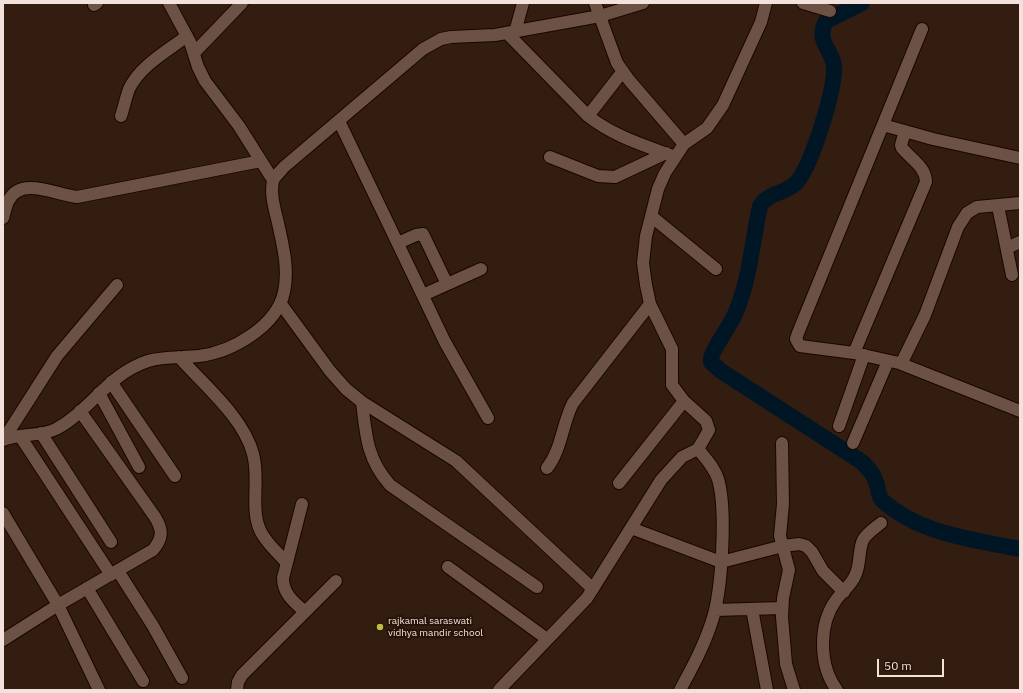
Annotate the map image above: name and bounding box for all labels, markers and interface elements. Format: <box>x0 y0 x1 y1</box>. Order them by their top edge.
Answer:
place label: rajkamal saraswati vidhya mandir school <box>388 615 483 638</box>
marker: rajkamal saraswati vidhya mandir school <box>375 622 385 632</box>
scale bar <box>879 651 946 677</box>
text: 50 m <box>884 658 912 673</box>

